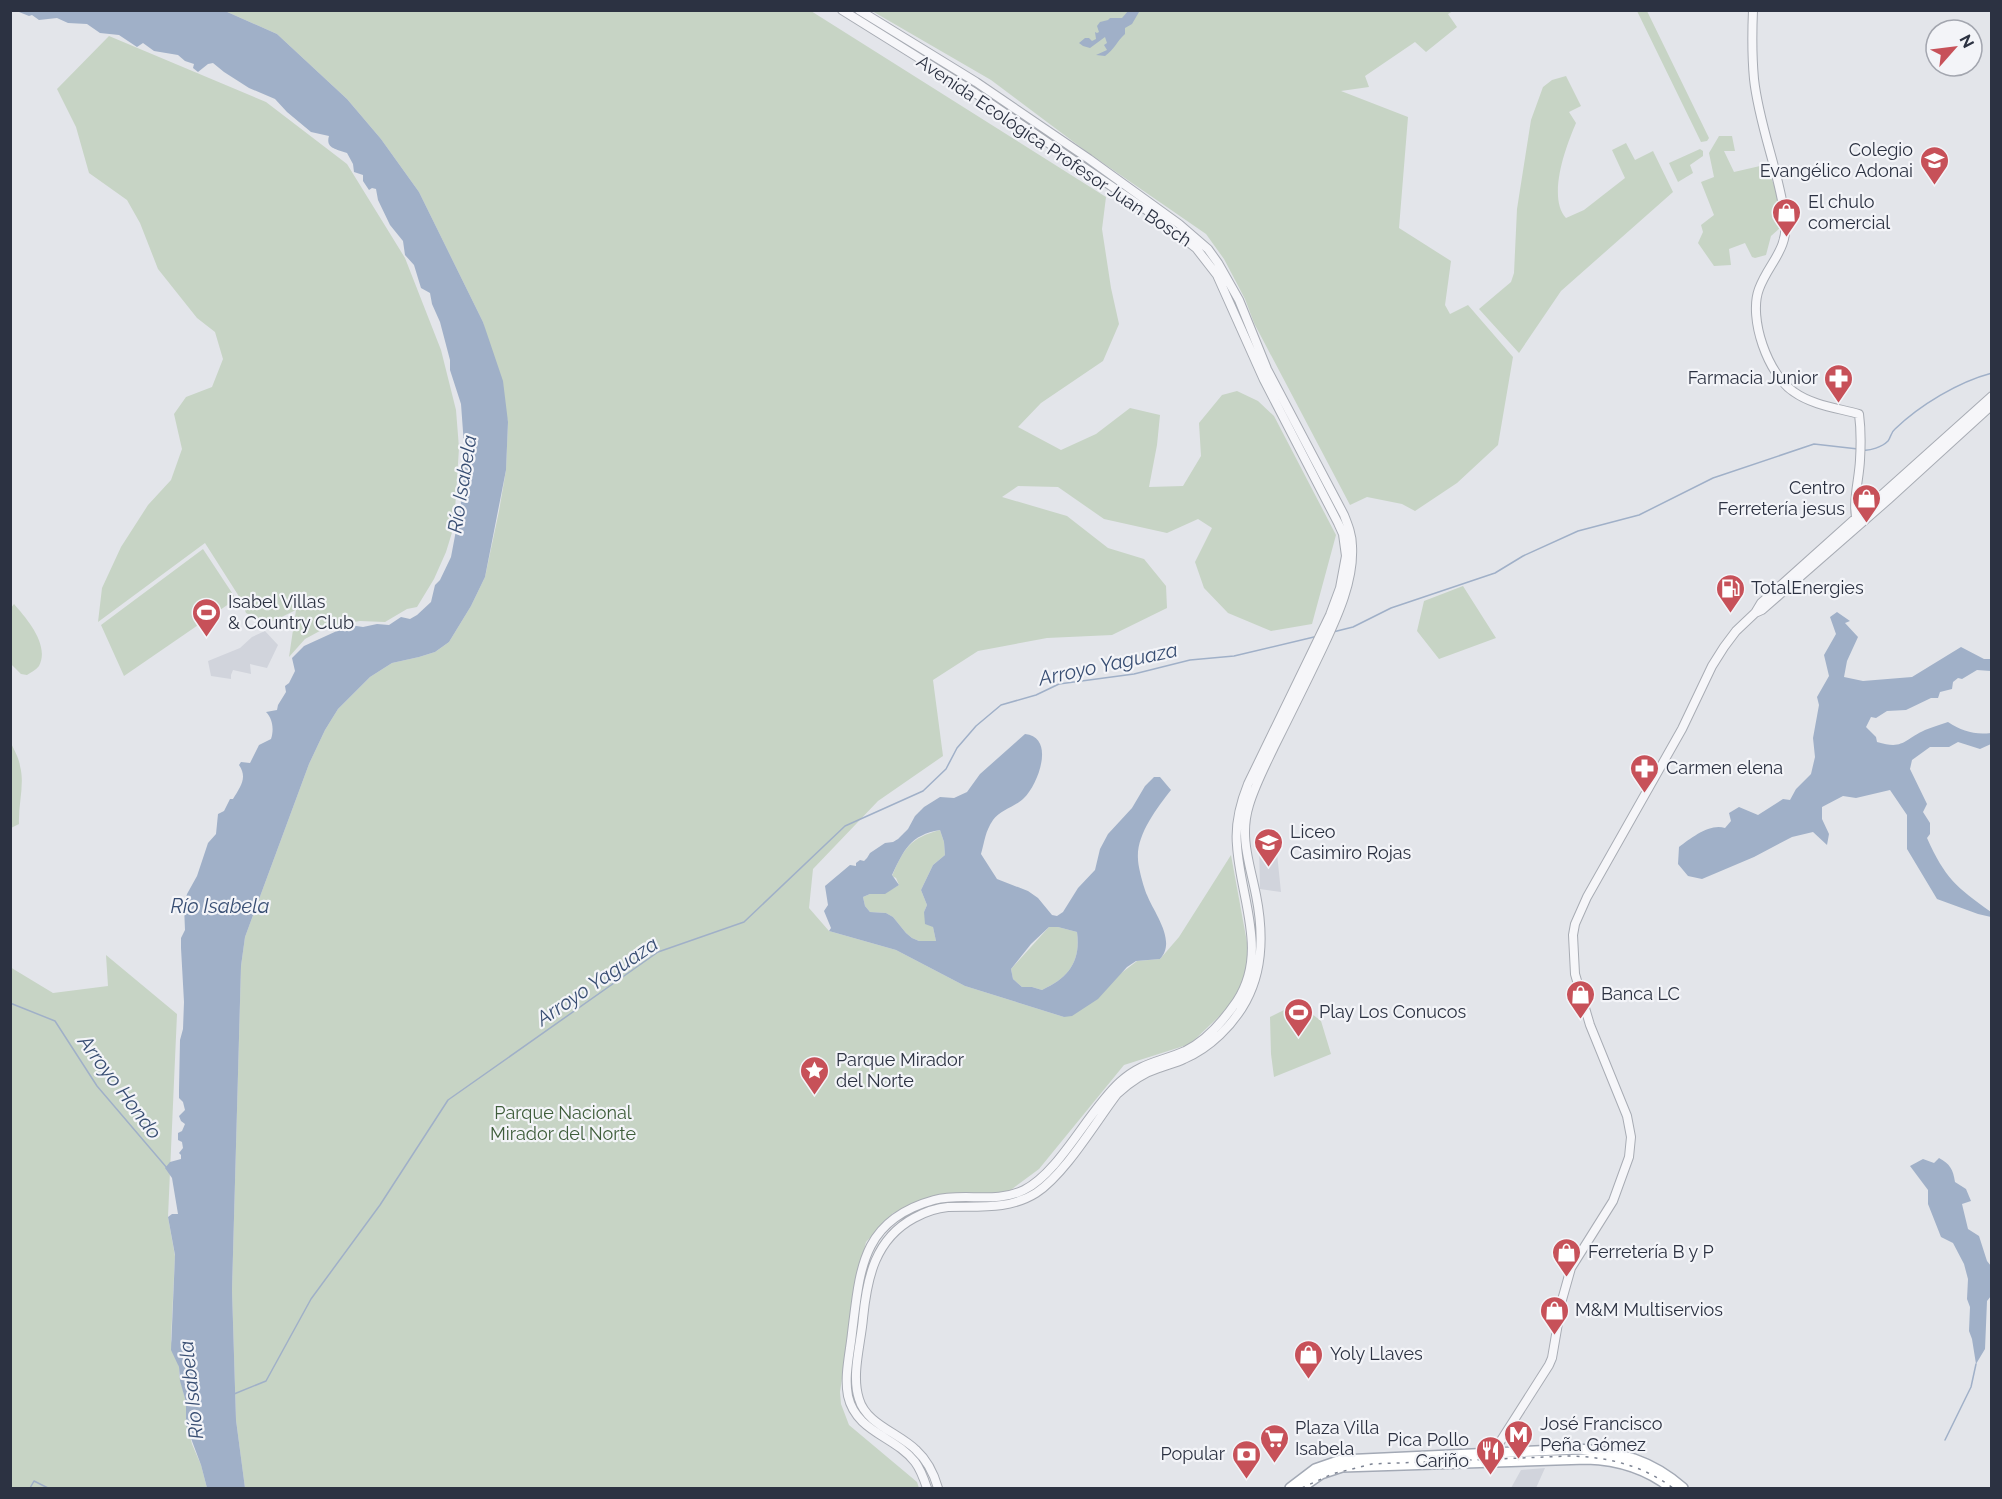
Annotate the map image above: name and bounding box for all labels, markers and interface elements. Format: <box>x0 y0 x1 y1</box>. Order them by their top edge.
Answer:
north arrow <box>1924 18 1984 78</box>
text: N <box>1956 31 1978 51</box>
street label: Avenida Ecológica Profesor Juan Bosch <box>913 50 1196 251</box>
place label: Colegio Evangélico Adonai <box>1760 139 1913 181</box>
school or university icon: Colegio Evangélico Adonai <box>1918 144 1950 186</box>
place label: El chulo comercial <box>1808 191 1890 233</box>
shop icon: El chulo comercial <box>1771 196 1803 238</box>
pharmacy icon: Farmacia Junior <box>1823 362 1855 404</box>
place label: Farmacia Junior <box>1688 367 1819 388</box>
water label: Río Isabela <box>442 433 482 535</box>
place label: Centro Ferretería jesus <box>1718 477 1845 519</box>
shop icon: Centro Ferretería jesus <box>1850 482 1882 524</box>
fuel station icon: TotalEnergies <box>1714 572 1746 614</box>
place label: TotalEnergies <box>1751 577 1864 598</box>
place label: Isabel Villas & Country Club <box>228 591 354 633</box>
sports icon: Isabel Villas & Country Club <box>191 596 223 638</box>
water label: Arroyo Yaguaza <box>1035 638 1180 691</box>
pharmacy icon: Carmen elena <box>1629 752 1661 794</box>
place label: Carmen elena <box>1666 757 1783 778</box>
place label: Liceo Casimiro Rojas <box>1290 821 1412 863</box>
school or university icon: Liceo Casimiro Rojas <box>1253 826 1285 868</box>
water label: Río Isabela <box>170 894 270 918</box>
water label: Arroyo Yaguaza <box>531 931 662 1031</box>
shop icon: Banca LC <box>1564 978 1596 1020</box>
place label: Banca LC <box>1601 983 1680 1004</box>
sports icon: Play Los Conucos <box>1282 996 1314 1038</box>
place label: Play Los Conucos <box>1319 1001 1467 1022</box>
water label: Arroyo Hondo <box>73 1030 167 1144</box>
place label: Parque Mirador del Norte <box>836 1049 965 1091</box>
place icon: Parque Mirador del Norte <box>799 1054 831 1096</box>
park label: Parque Nacional Mirador del Norte <box>490 1102 636 1144</box>
shop icon: Ferretería B y P <box>1551 1236 1583 1278</box>
place label: Ferretería B y P <box>1588 1241 1714 1262</box>
shop icon: M&M Multiservios <box>1538 1294 1570 1336</box>
place label: M&M Multiservios <box>1575 1299 1723 1320</box>
shop icon: Yoly Llaves <box>1293 1338 1325 1380</box>
water label: Río Isabela <box>174 1339 208 1441</box>
place label: Yoly Llaves <box>1330 1343 1423 1364</box>
place label: José Francisco Peña Gómez <box>1540 1413 1663 1455</box>
place label: Plaza Villa Isabela <box>1295 1417 1379 1459</box>
metro station icon: José Francisco Peña Gómez <box>1503 1418 1535 1460</box>
supermarket icon: Plaza Villa Isabela <box>1258 1422 1290 1464</box>
place label: Pica Pollo Cariño <box>1387 1429 1469 1471</box>
restaurant icon: Pica Pollo Cariño <box>1474 1434 1506 1476</box>
bank icon: Popular <box>1230 1438 1262 1480</box>
place label: Popular <box>1160 1443 1226 1464</box>

